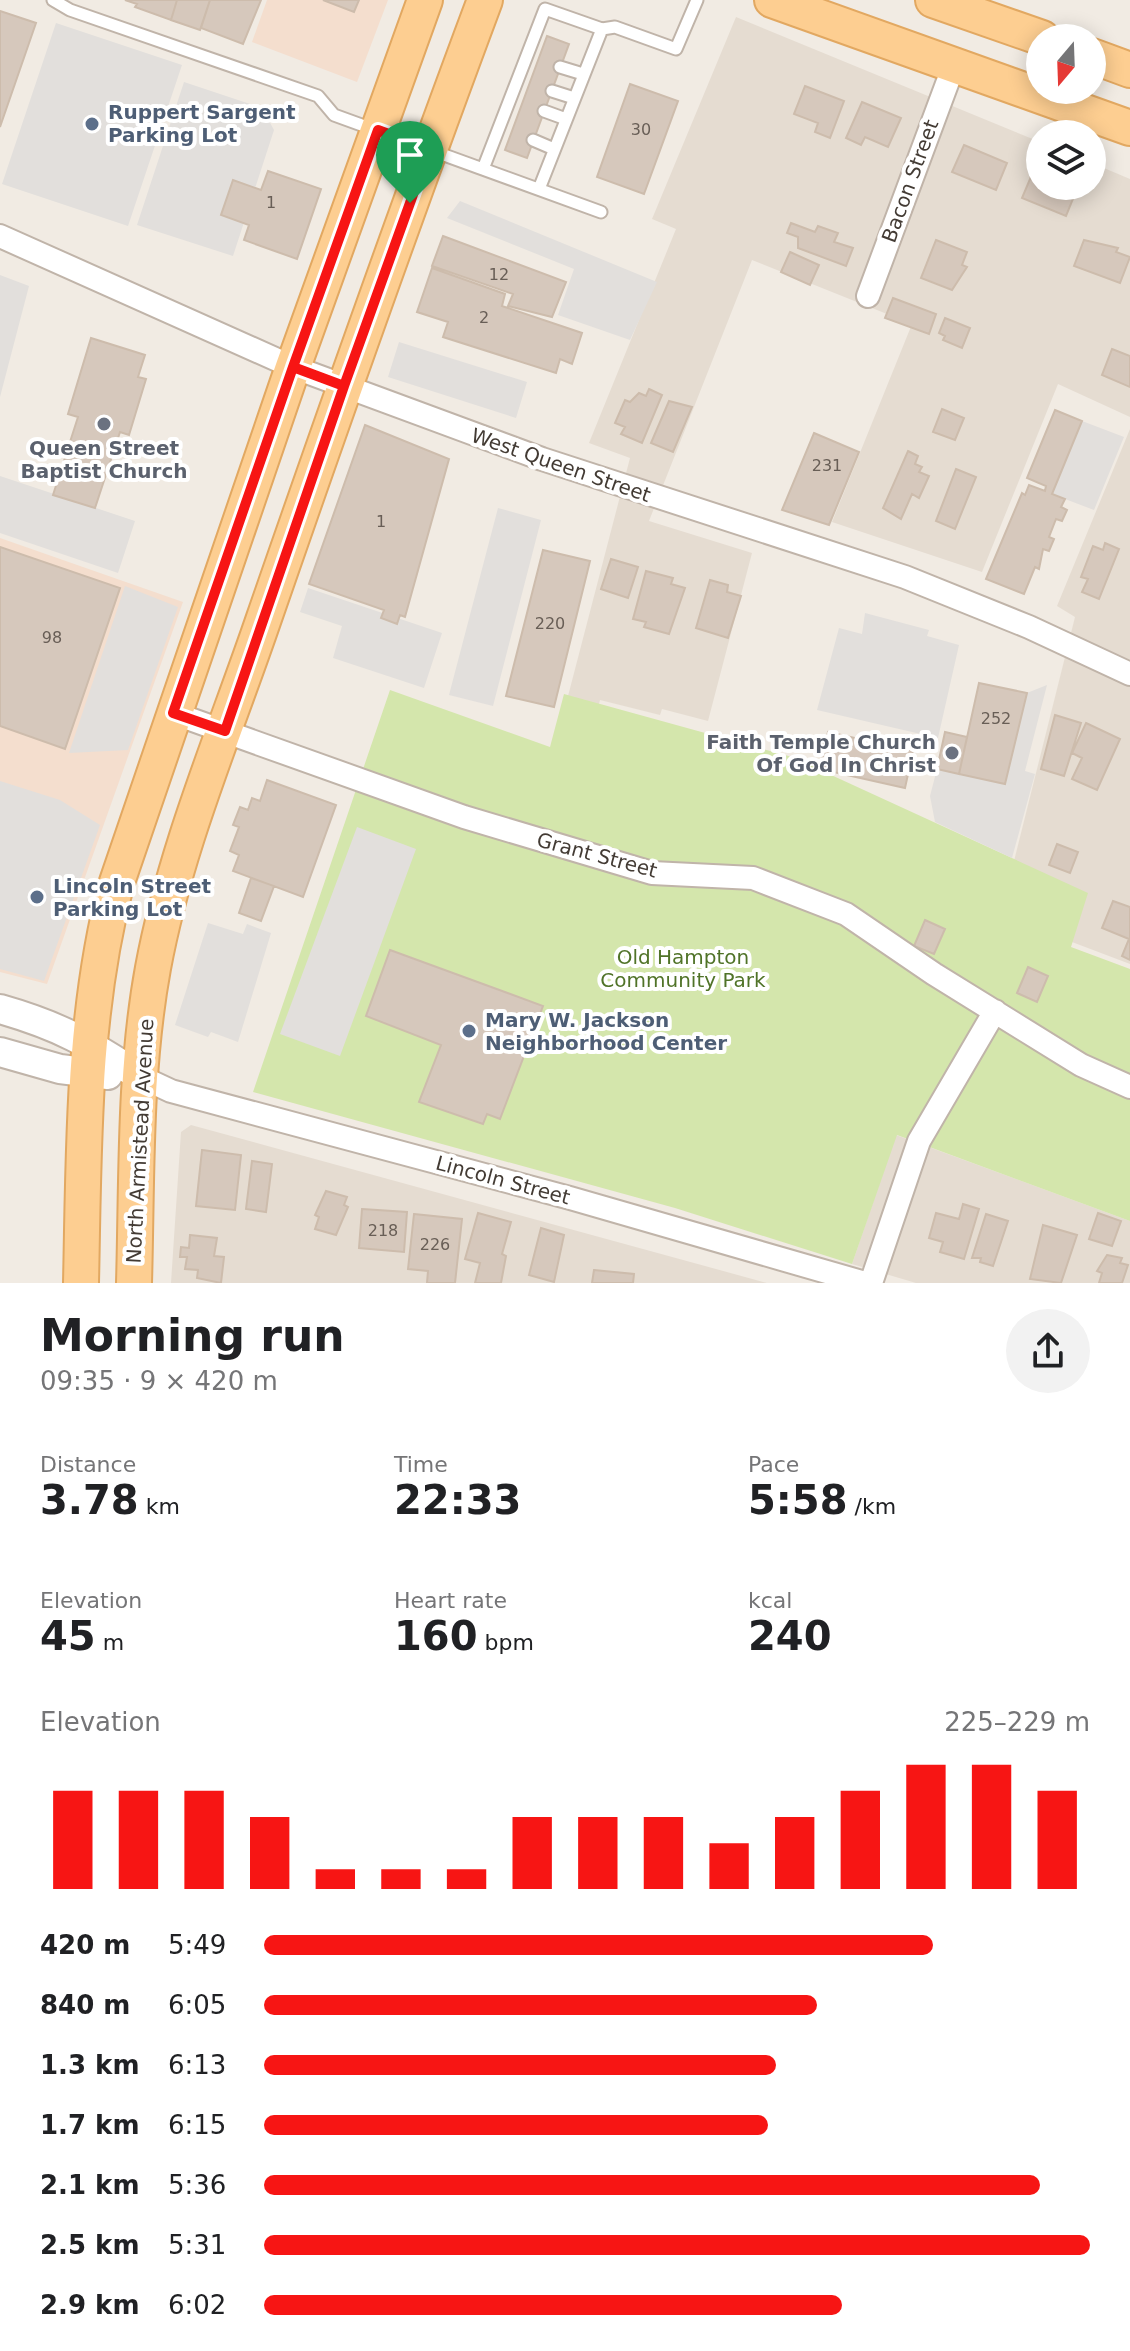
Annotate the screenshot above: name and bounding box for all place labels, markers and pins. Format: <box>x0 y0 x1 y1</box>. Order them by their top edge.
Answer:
place label: Ruppert Sargent Parking Lot <box>108 100 296 147</box>
marker: Ruppert Sargent Parking Lot <box>83 115 101 133</box>
pin <box>376 121 444 203</box>
marker: Queen Street Baptist Church <box>95 415 113 433</box>
place label: Queen Street Baptist Church <box>20 436 188 483</box>
place label: Faith Temple Church Of God In Christ <box>706 730 936 777</box>
marker: Faith Temple Church Of God In Christ <box>943 744 961 762</box>
place label: Lincoln Street Parking Lot <box>53 874 211 921</box>
marker: Lincoln Street Parking Lot <box>28 888 46 906</box>
place label: Mary W. Jackson Neighborhood Center <box>485 1008 727 1055</box>
marker: Mary W. Jackson Neighborhood Center <box>460 1022 478 1040</box>

